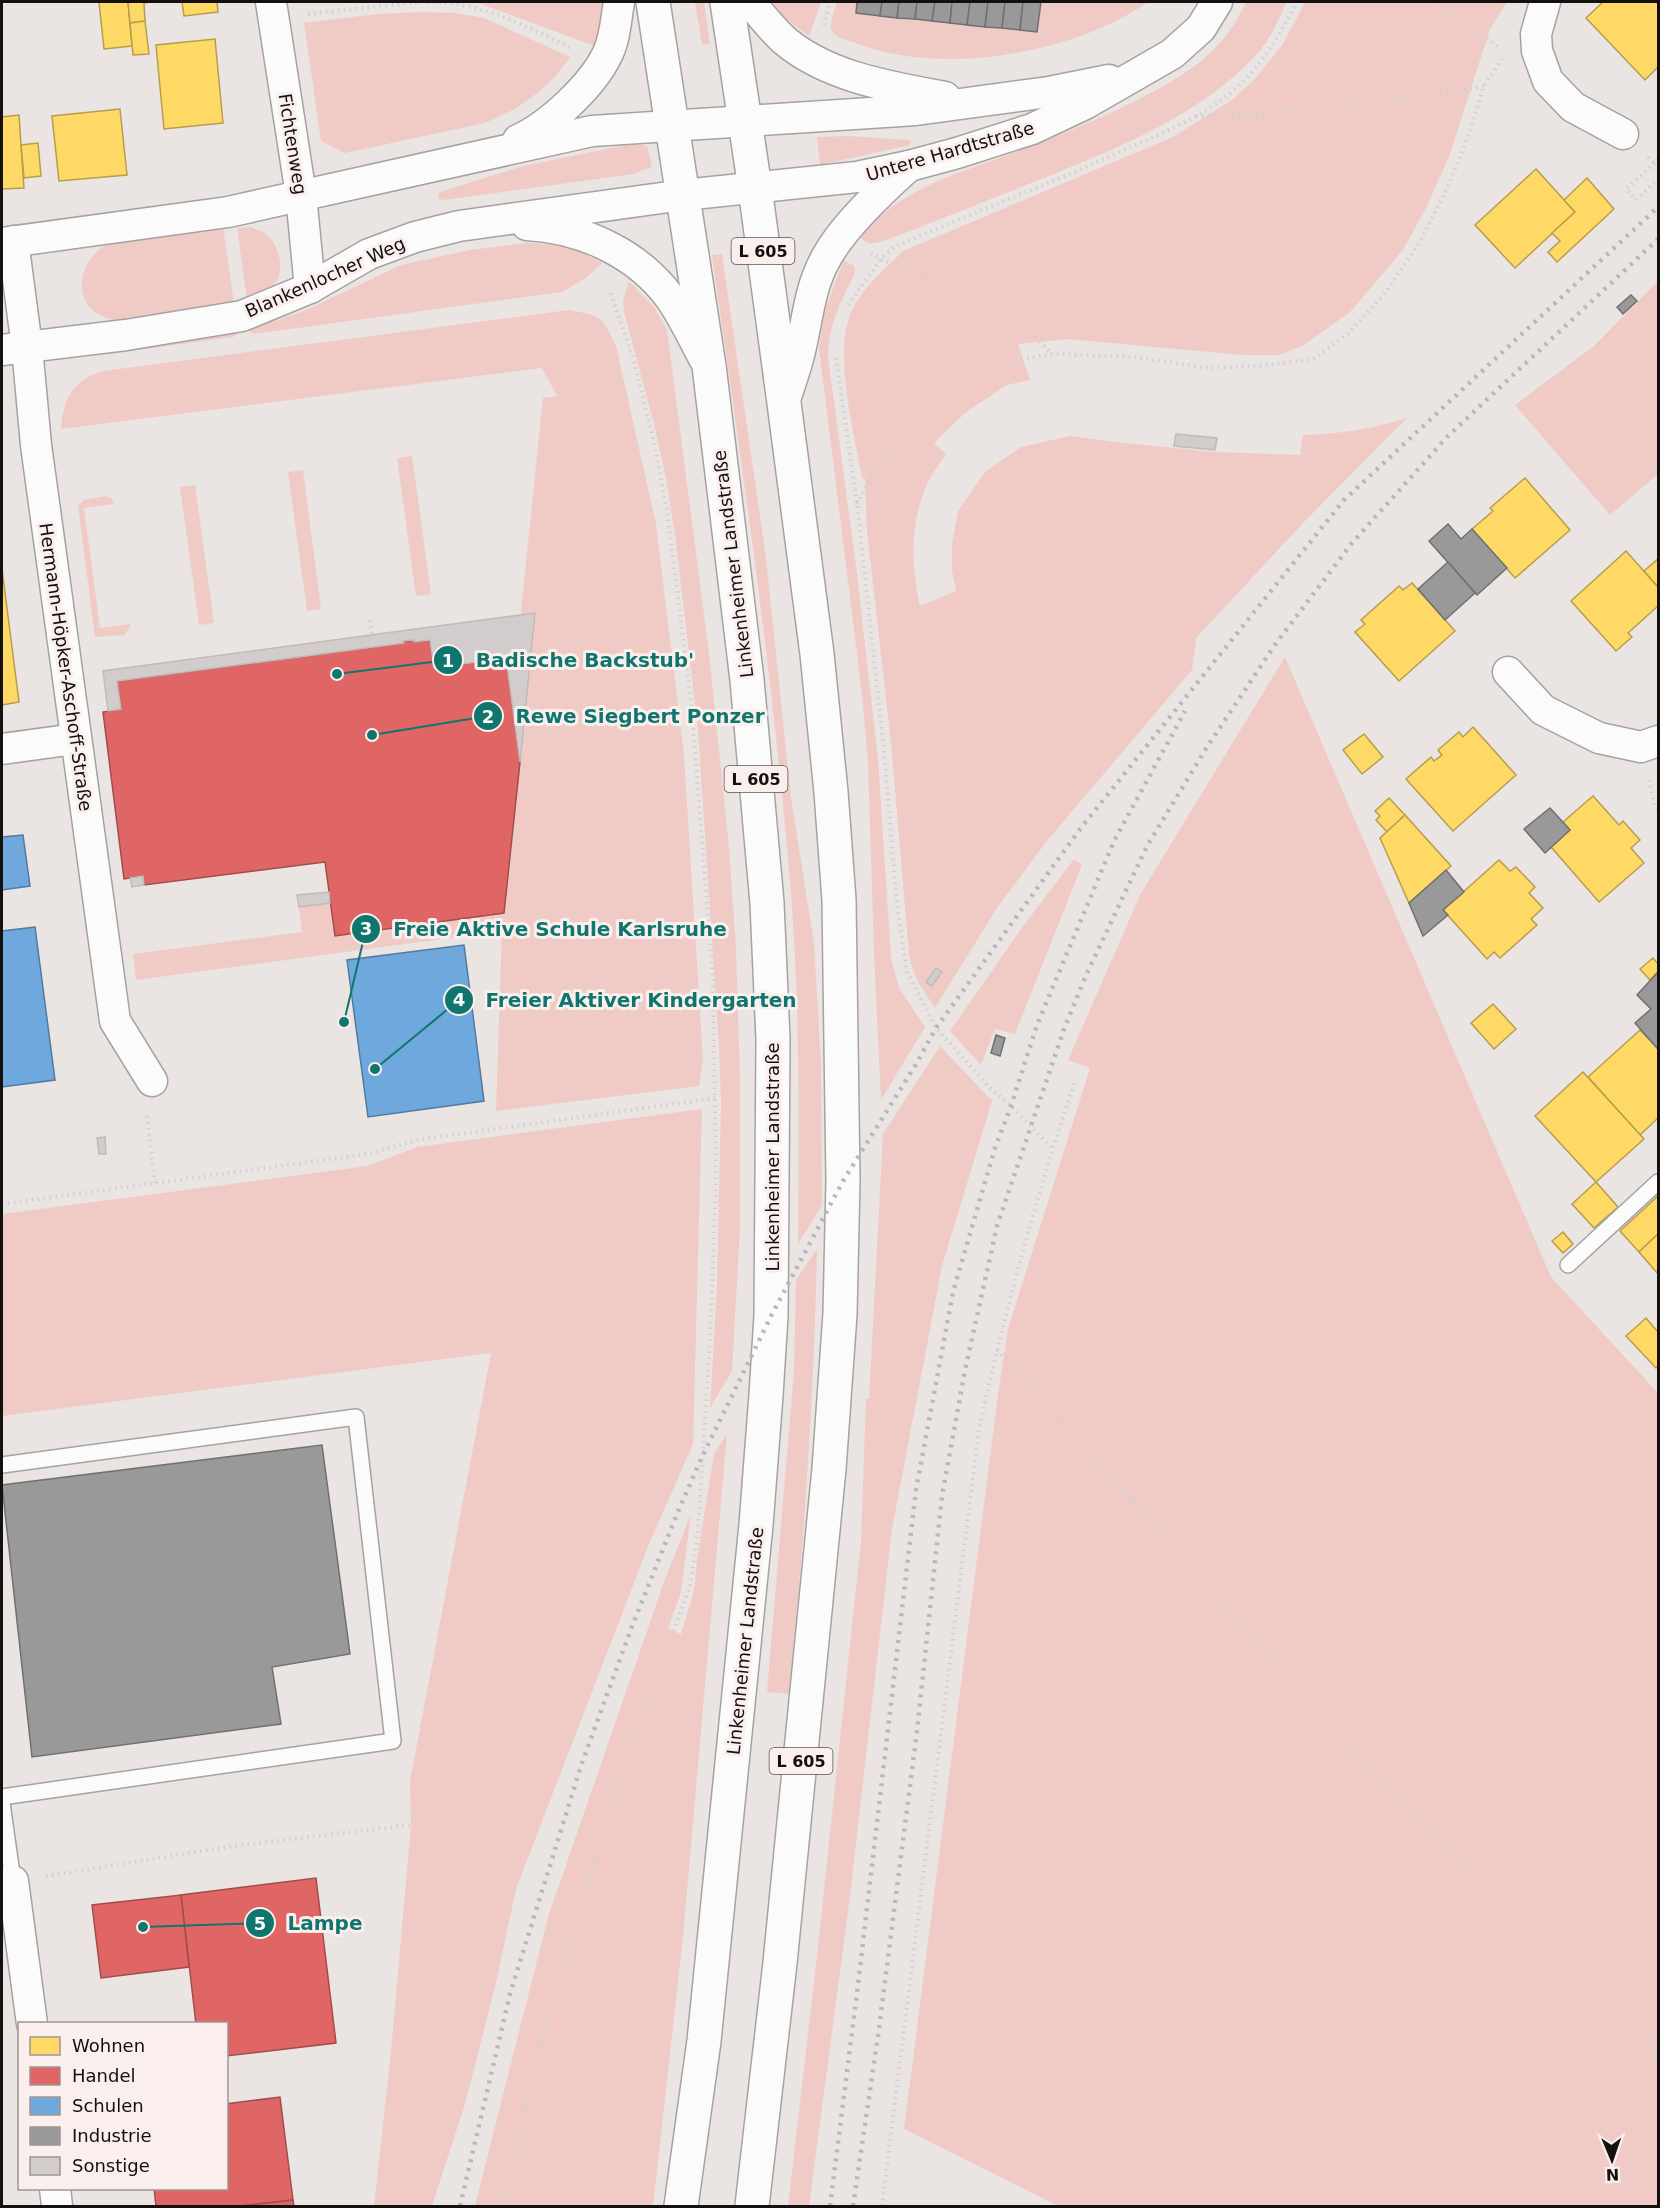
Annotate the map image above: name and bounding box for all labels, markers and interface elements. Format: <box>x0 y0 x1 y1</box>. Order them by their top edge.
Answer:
street label: Fichtenweg <box>275 92 311 196</box>
street label: Untere Hardtstraße <box>864 117 1036 185</box>
street label: Blankenlocher Weg <box>242 232 408 322</box>
road number: L 605 <box>732 238 795 264</box>
street label: Linkenheimer Landstraße <box>709 449 757 679</box>
street label: Hermann-Höpker-Aschoff-Straße <box>35 521 97 813</box>
callout: Badische Backstub' <box>433 641 706 679</box>
text: Badische Backstub' <box>476 648 694 672</box>
text: 1 <box>442 650 454 671</box>
callout: Rewe Siegbert Ponzer <box>473 697 776 735</box>
text: Rewe Siegbert Ponzer <box>515 704 765 728</box>
text: 2 <box>482 706 494 727</box>
road number: L 605 <box>724 766 788 792</box>
callout: Freie Aktive Schule Karlsruhe <box>351 910 739 948</box>
text: Freie Aktive Schule Karlsruhe <box>393 917 727 941</box>
text: 3 <box>360 918 372 939</box>
callout: Freier Aktiver Kindergarten <box>444 981 809 1019</box>
text: Freier Aktiver Kindergarten <box>485 988 797 1012</box>
text: 4 <box>453 989 465 1010</box>
street label: Linkenheimer Landstraße <box>762 1042 783 1272</box>
street label: Linkenheimer Landstraße <box>723 1526 767 1756</box>
road number: L 605 <box>770 1748 832 1774</box>
callout: Lampe <box>245 1904 374 1942</box>
text: Lampe <box>288 1911 362 1935</box>
text: 5 <box>254 1913 266 1934</box>
legend <box>18 2022 228 2190</box>
text: Wohnen <box>72 2035 145 2056</box>
text: Handel <box>72 2065 135 2086</box>
text: Schulen <box>72 2095 144 2116</box>
text: Industrie <box>72 2125 151 2146</box>
north arrow <box>1582 2130 1642 2190</box>
text: Sonstige <box>72 2155 150 2176</box>
text: N <box>1605 2165 1620 2184</box>

